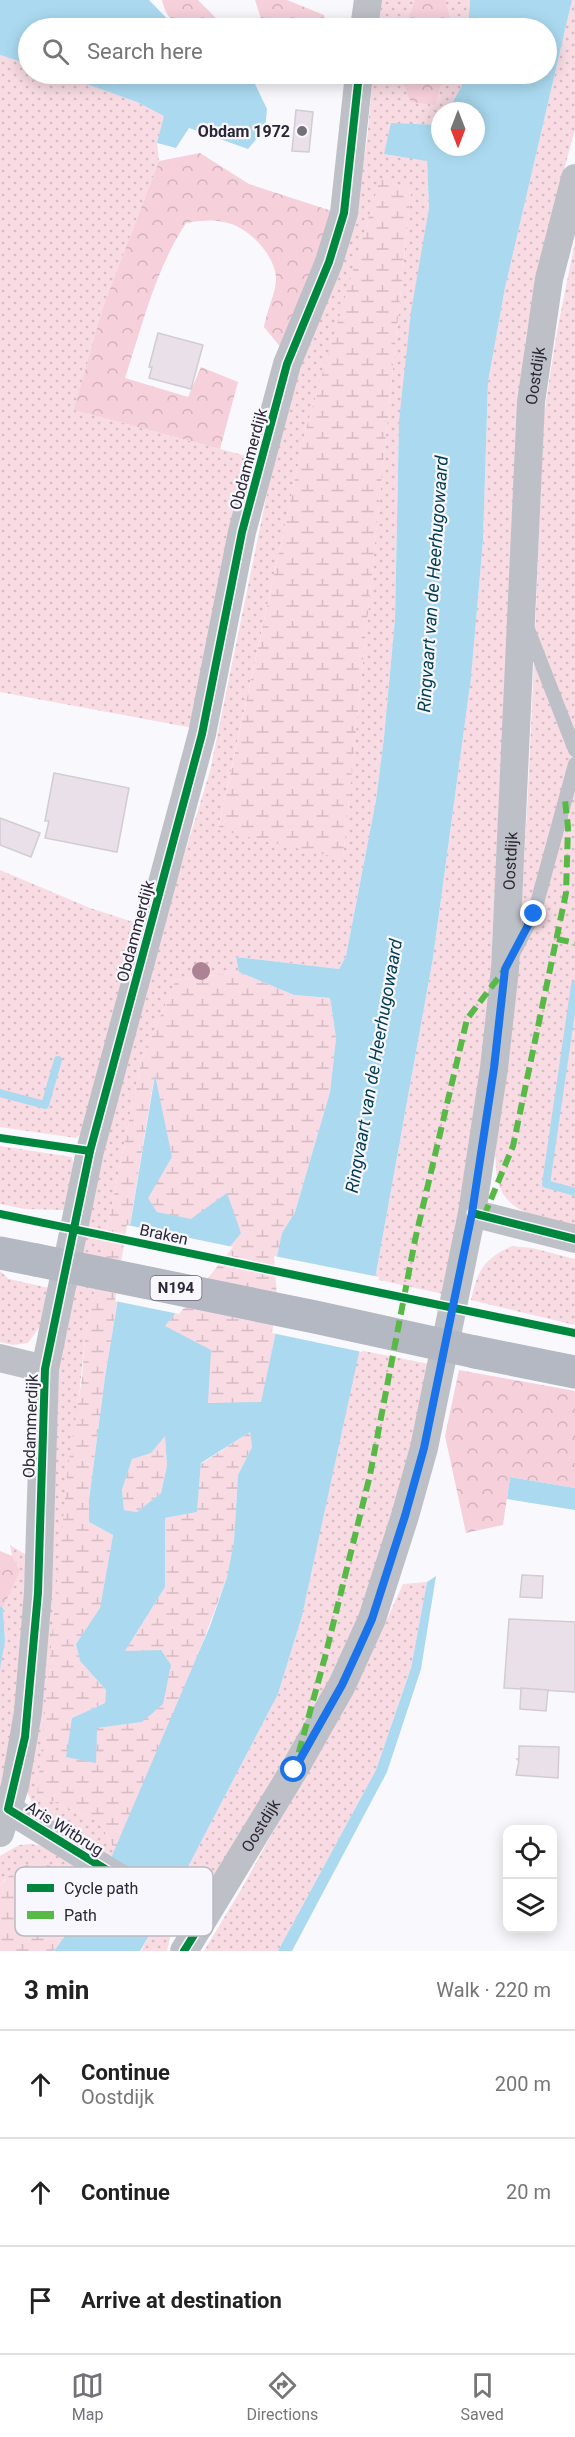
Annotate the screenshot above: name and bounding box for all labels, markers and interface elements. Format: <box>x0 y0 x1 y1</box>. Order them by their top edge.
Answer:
search box <box>18 18 557 84</box>
icon: search <box>39 35 72 68</box>
text: Search here <box>87 39 203 64</box>
north arrow <box>431 102 485 156</box>
place label: Obdam 1972 <box>198 122 290 141</box>
marker: Obdam 1972 <box>295 124 309 138</box>
street label: Oostdijk <box>522 345 549 406</box>
street label: Obdammerdijk <box>226 405 271 512</box>
water label: Ringvaart van de Heerhugowaard <box>413 454 452 713</box>
street label: Oostdijk <box>500 830 521 891</box>
street label: Obdammerdijk <box>113 877 158 984</box>
route end <box>520 900 546 926</box>
water label: Ringvaart van de Heerhugowaard <box>341 936 406 1194</box>
street label: Braken <box>138 1220 190 1249</box>
road number: N194 <box>150 1276 201 1300</box>
street label: Obdammerdijk <box>19 1373 42 1479</box>
route start <box>280 1756 306 1782</box>
street label: Oostdijk <box>237 1795 285 1856</box>
street label: Aris Witbrug <box>23 1797 107 1860</box>
map controls <box>503 1825 557 1933</box>
button: locate <box>503 1825 557 1879</box>
legend <box>15 1867 213 1936</box>
text: Cycle path <box>64 1879 138 1898</box>
button: layers <box>503 1879 557 1933</box>
text: Path <box>64 1906 97 1925</box>
text: 3 min <box>24 1975 89 2005</box>
text: Walk · 220 m <box>436 1978 551 2002</box>
text: Continue <box>81 2060 170 2085</box>
icon: ahead <box>24 2068 57 2101</box>
text: 200 m <box>495 2072 551 2096</box>
text: Oostdijk <box>81 2085 154 2109</box>
icon: ahead <box>24 2176 57 2209</box>
text: Continue <box>81 2180 170 2205</box>
text: 20 m <box>506 2180 551 2204</box>
icon: arrive <box>24 2284 57 2317</box>
text: Arrive at destination <box>81 2288 282 2313</box>
tab: Map <box>71 2369 104 2424</box>
tab: Directions <box>246 2369 318 2424</box>
tab: Saved <box>461 2369 504 2424</box>

